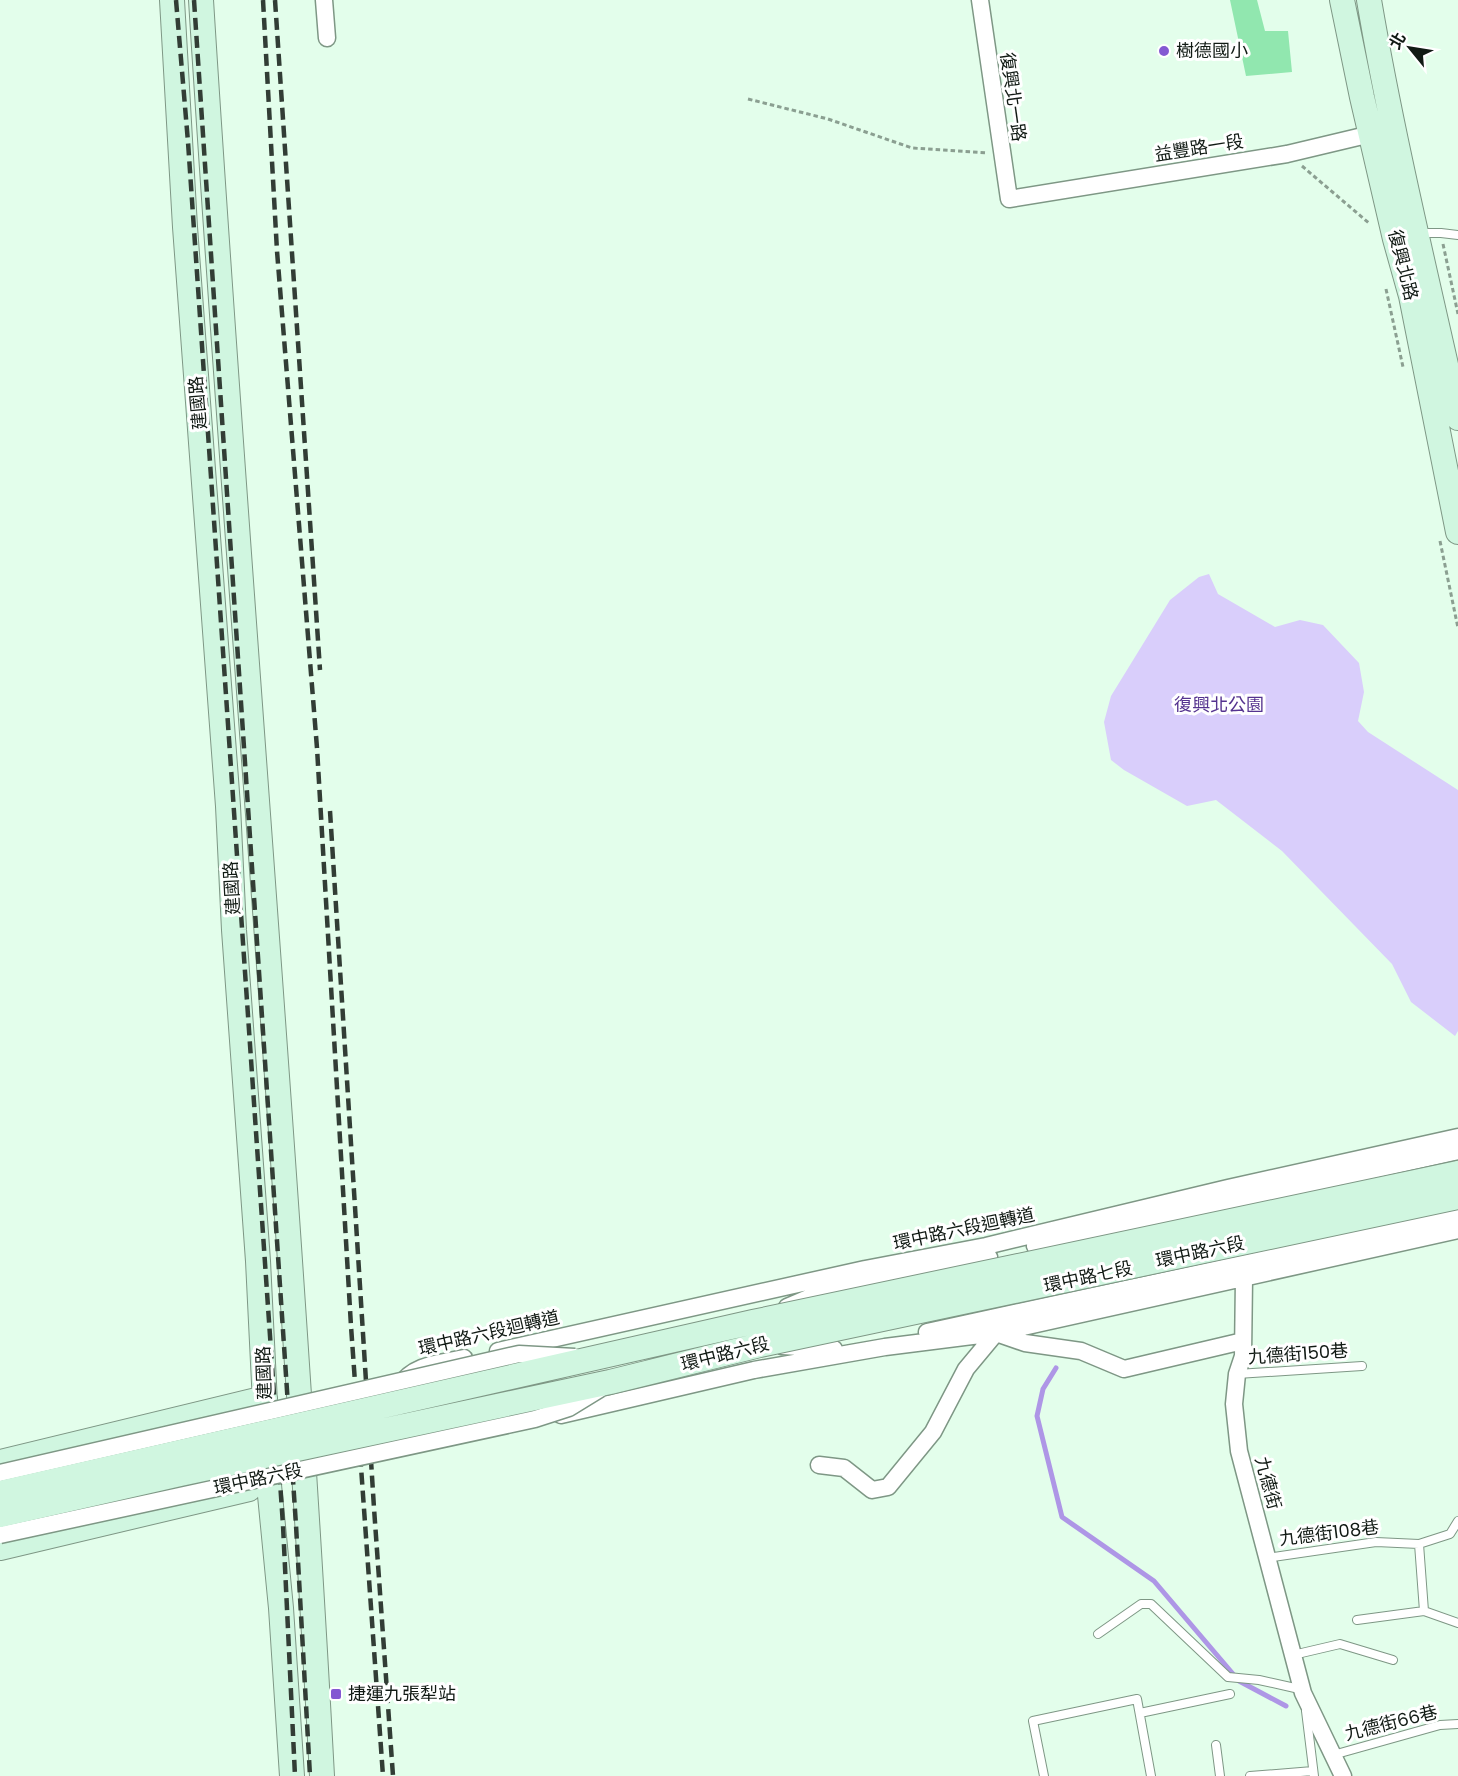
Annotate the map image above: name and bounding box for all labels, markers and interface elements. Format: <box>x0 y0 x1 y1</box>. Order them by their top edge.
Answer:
north arrow <box>1380 18 1440 78</box>
text: 北 <box>1383 28 1411 53</box>
place label: 樹德國小 <box>1176 38 1248 63</box>
marker: 樹德國小 <box>1157 44 1171 58</box>
street label: 復興北一路 <box>995 51 1032 143</box>
street label: 益豐路一段 <box>1153 128 1245 167</box>
street label: 復興北路 <box>1383 227 1424 303</box>
street label: 建國路 <box>183 375 212 431</box>
park label: 復興北公園 <box>1174 692 1264 717</box>
street label: 建國路 <box>218 860 245 916</box>
street label: 環中路六段迴轉道 <box>891 1201 1037 1256</box>
street label: 環中路六段 <box>1153 1230 1247 1273</box>
street label: 環中路七段 <box>1041 1255 1135 1298</box>
street label: 環中路六段迴轉道 <box>416 1304 562 1361</box>
street label: 環中路六段 <box>678 1330 772 1377</box>
street label: 九德街150巷 <box>1247 1338 1349 1369</box>
street label: 建國路 <box>250 1346 277 1400</box>
street label: 九德街 <box>1249 1454 1288 1512</box>
street label: 環中路六段 <box>211 1457 305 1500</box>
street label: 九德街108巷 <box>1278 1514 1380 1551</box>
place label: 捷運九張犁站 <box>348 1681 456 1706</box>
marker: 捷運九張犁站 <box>329 1687 343 1701</box>
street label: 九德街66巷 <box>1342 1699 1440 1746</box>

